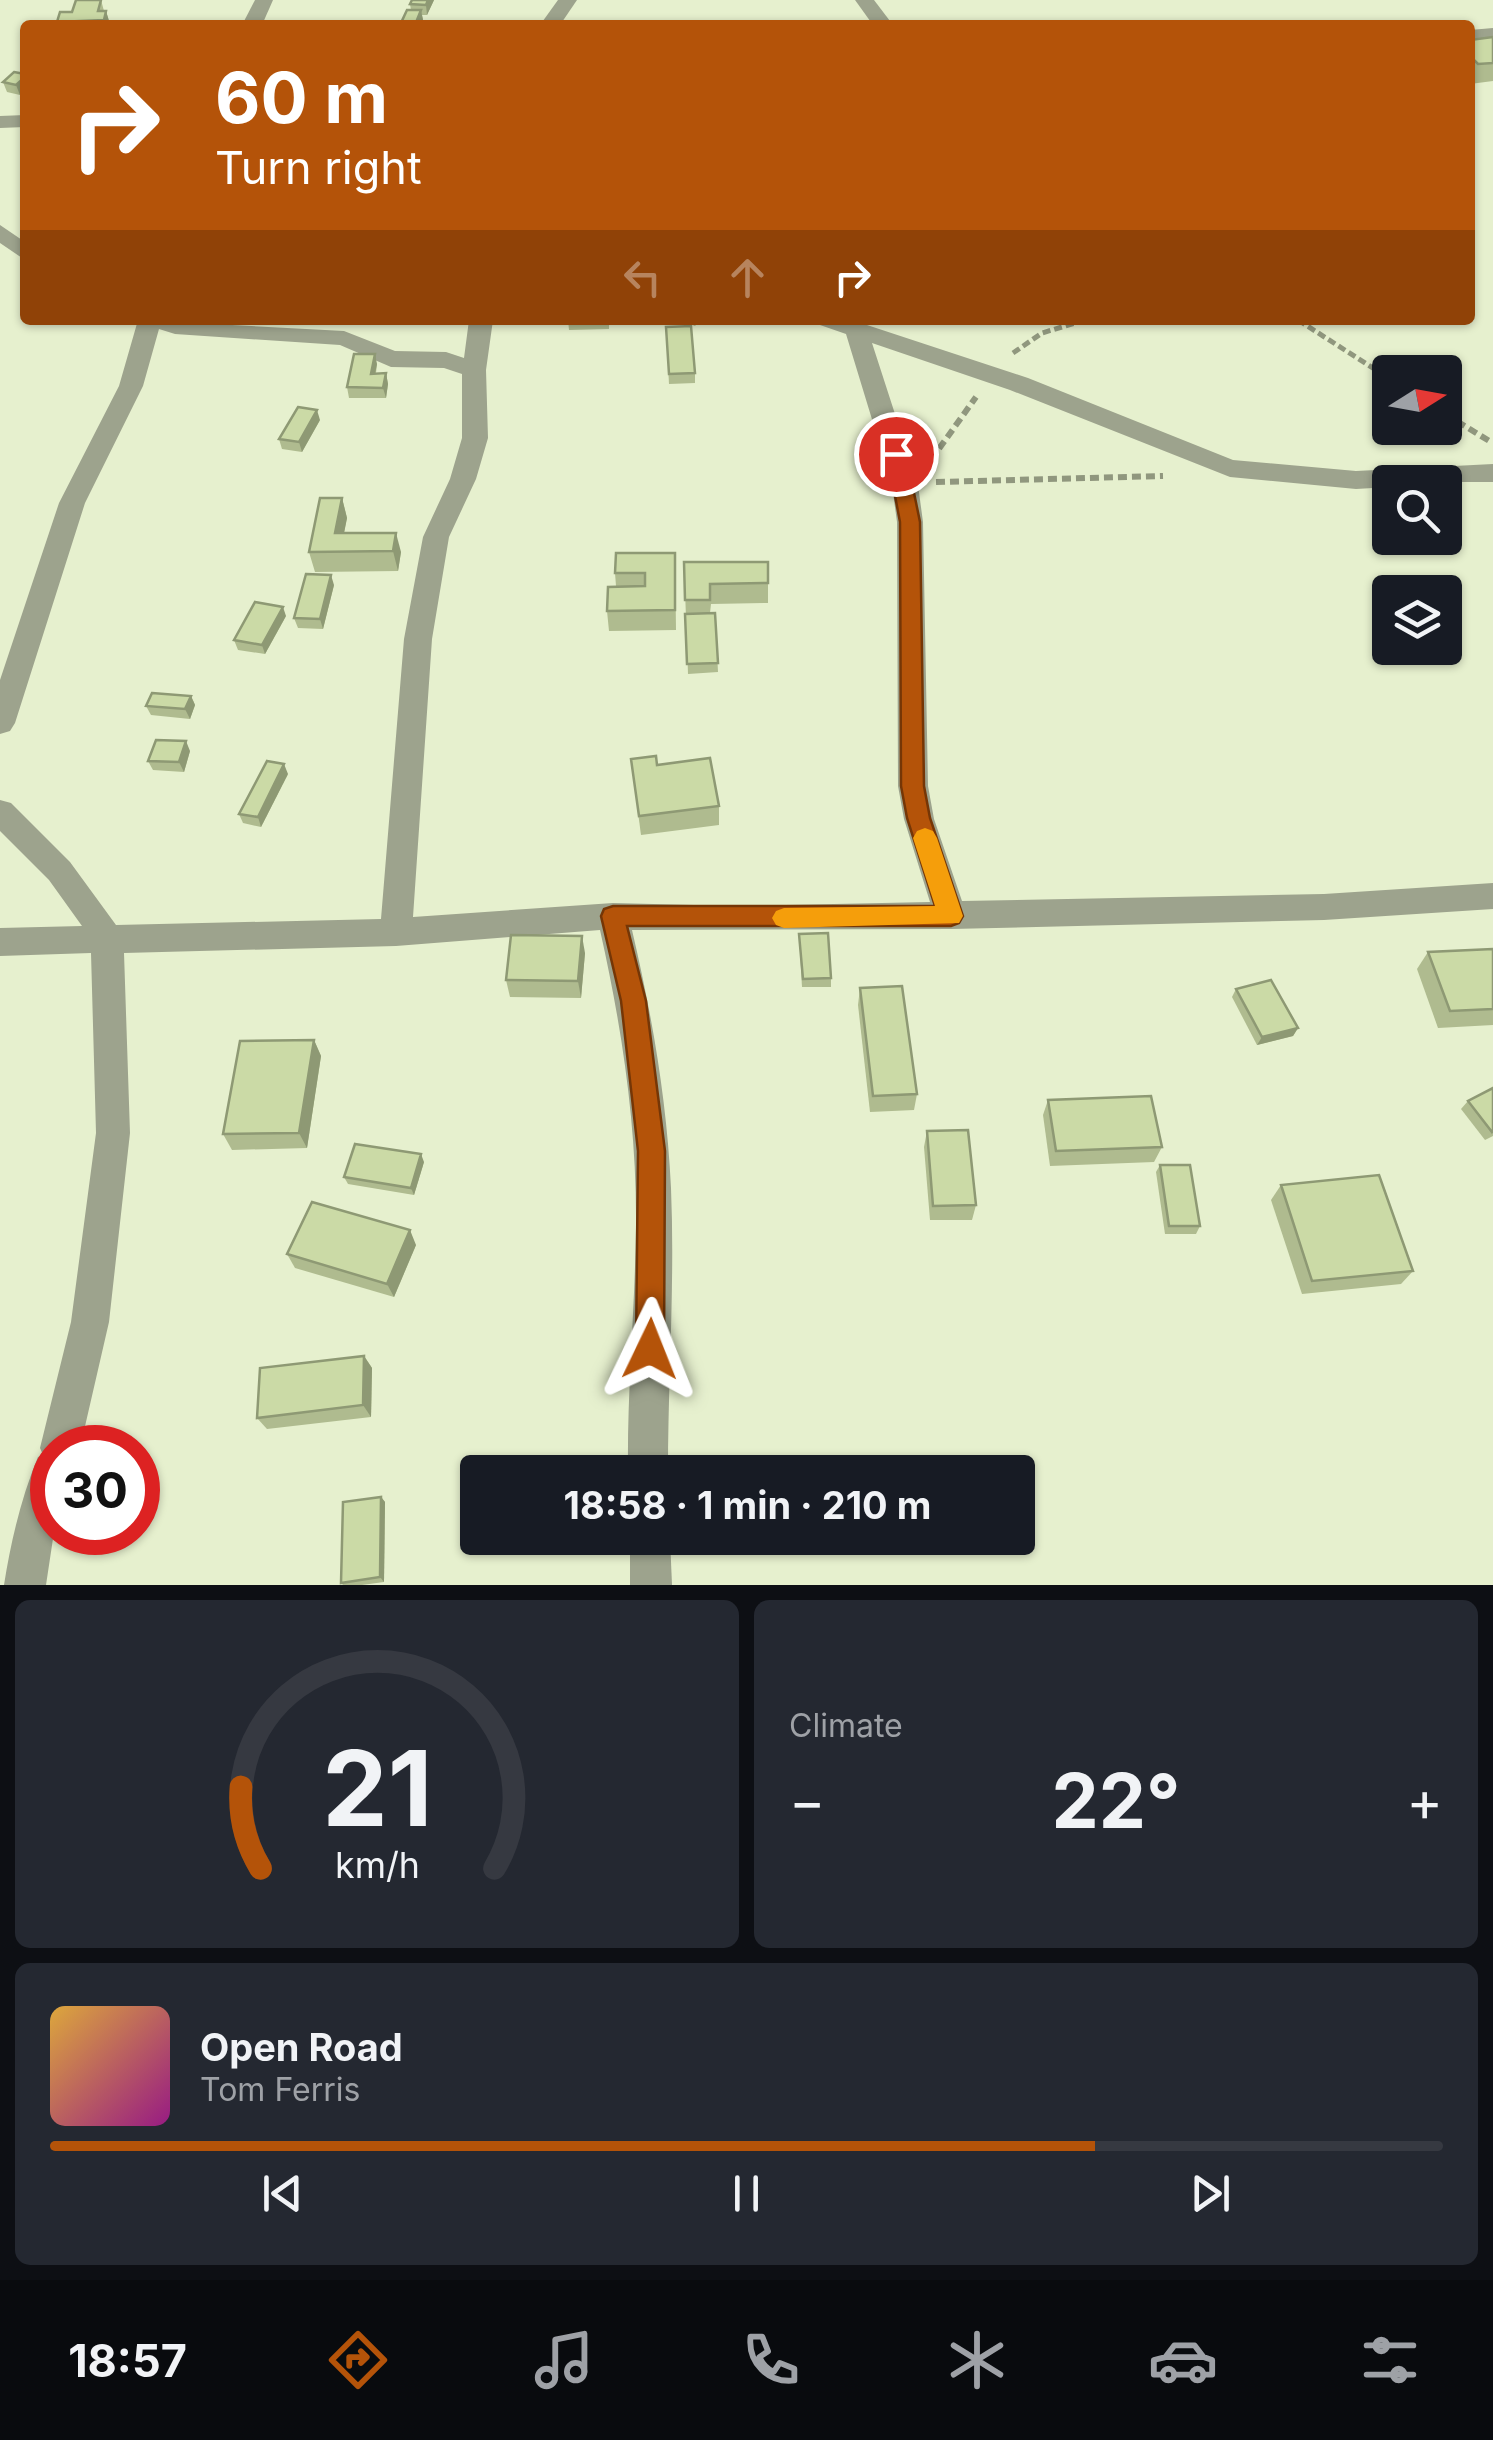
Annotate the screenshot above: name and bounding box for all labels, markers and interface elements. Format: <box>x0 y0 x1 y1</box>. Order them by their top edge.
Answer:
text: 60 m <box>215 55 388 140</box>
icon: right <box>50 60 180 190</box>
text: Turn right <box>215 140 422 195</box>
icon: left <box>615 250 670 305</box>
icon: ahead <box>720 250 775 305</box>
icon: right <box>825 250 880 305</box>
north arrow <box>1372 355 1462 445</box>
map controls <box>1372 355 1462 665</box>
pin <box>854 412 939 497</box>
icon: arrive <box>869 427 924 482</box>
button: search <box>1372 465 1462 555</box>
button: layers <box>1372 575 1462 665</box>
position arrow <box>598 1297 702 1401</box>
speed limit sign: 30 <box>30 1425 160 1555</box>
text: 18:58 · 1 min · 210 m <box>564 1482 931 1528</box>
text: Climate <box>789 1706 903 1745</box>
text: 21 <box>322 1725 432 1851</box>
text: 22° <box>1052 1755 1180 1846</box>
text: − <box>789 1768 825 1834</box>
text: + <box>1407 1768 1443 1834</box>
text: km/h <box>335 1843 419 1887</box>
text: Open Road <box>200 2024 403 2070</box>
text: Tom Ferris <box>200 2070 360 2109</box>
icon: previous <box>255 2166 310 2221</box>
icon: pause <box>719 2166 774 2221</box>
icon: next <box>1183 2166 1238 2221</box>
icon: directions <box>323 2325 393 2395</box>
icon: music <box>529 2325 599 2395</box>
icon: phone <box>736 2325 806 2395</box>
icon: climate <box>942 2325 1012 2395</box>
icon: car <box>1148 2325 1218 2395</box>
icon: filters <box>1355 2325 1425 2395</box>
text: 18:57 <box>68 2333 187 2388</box>

